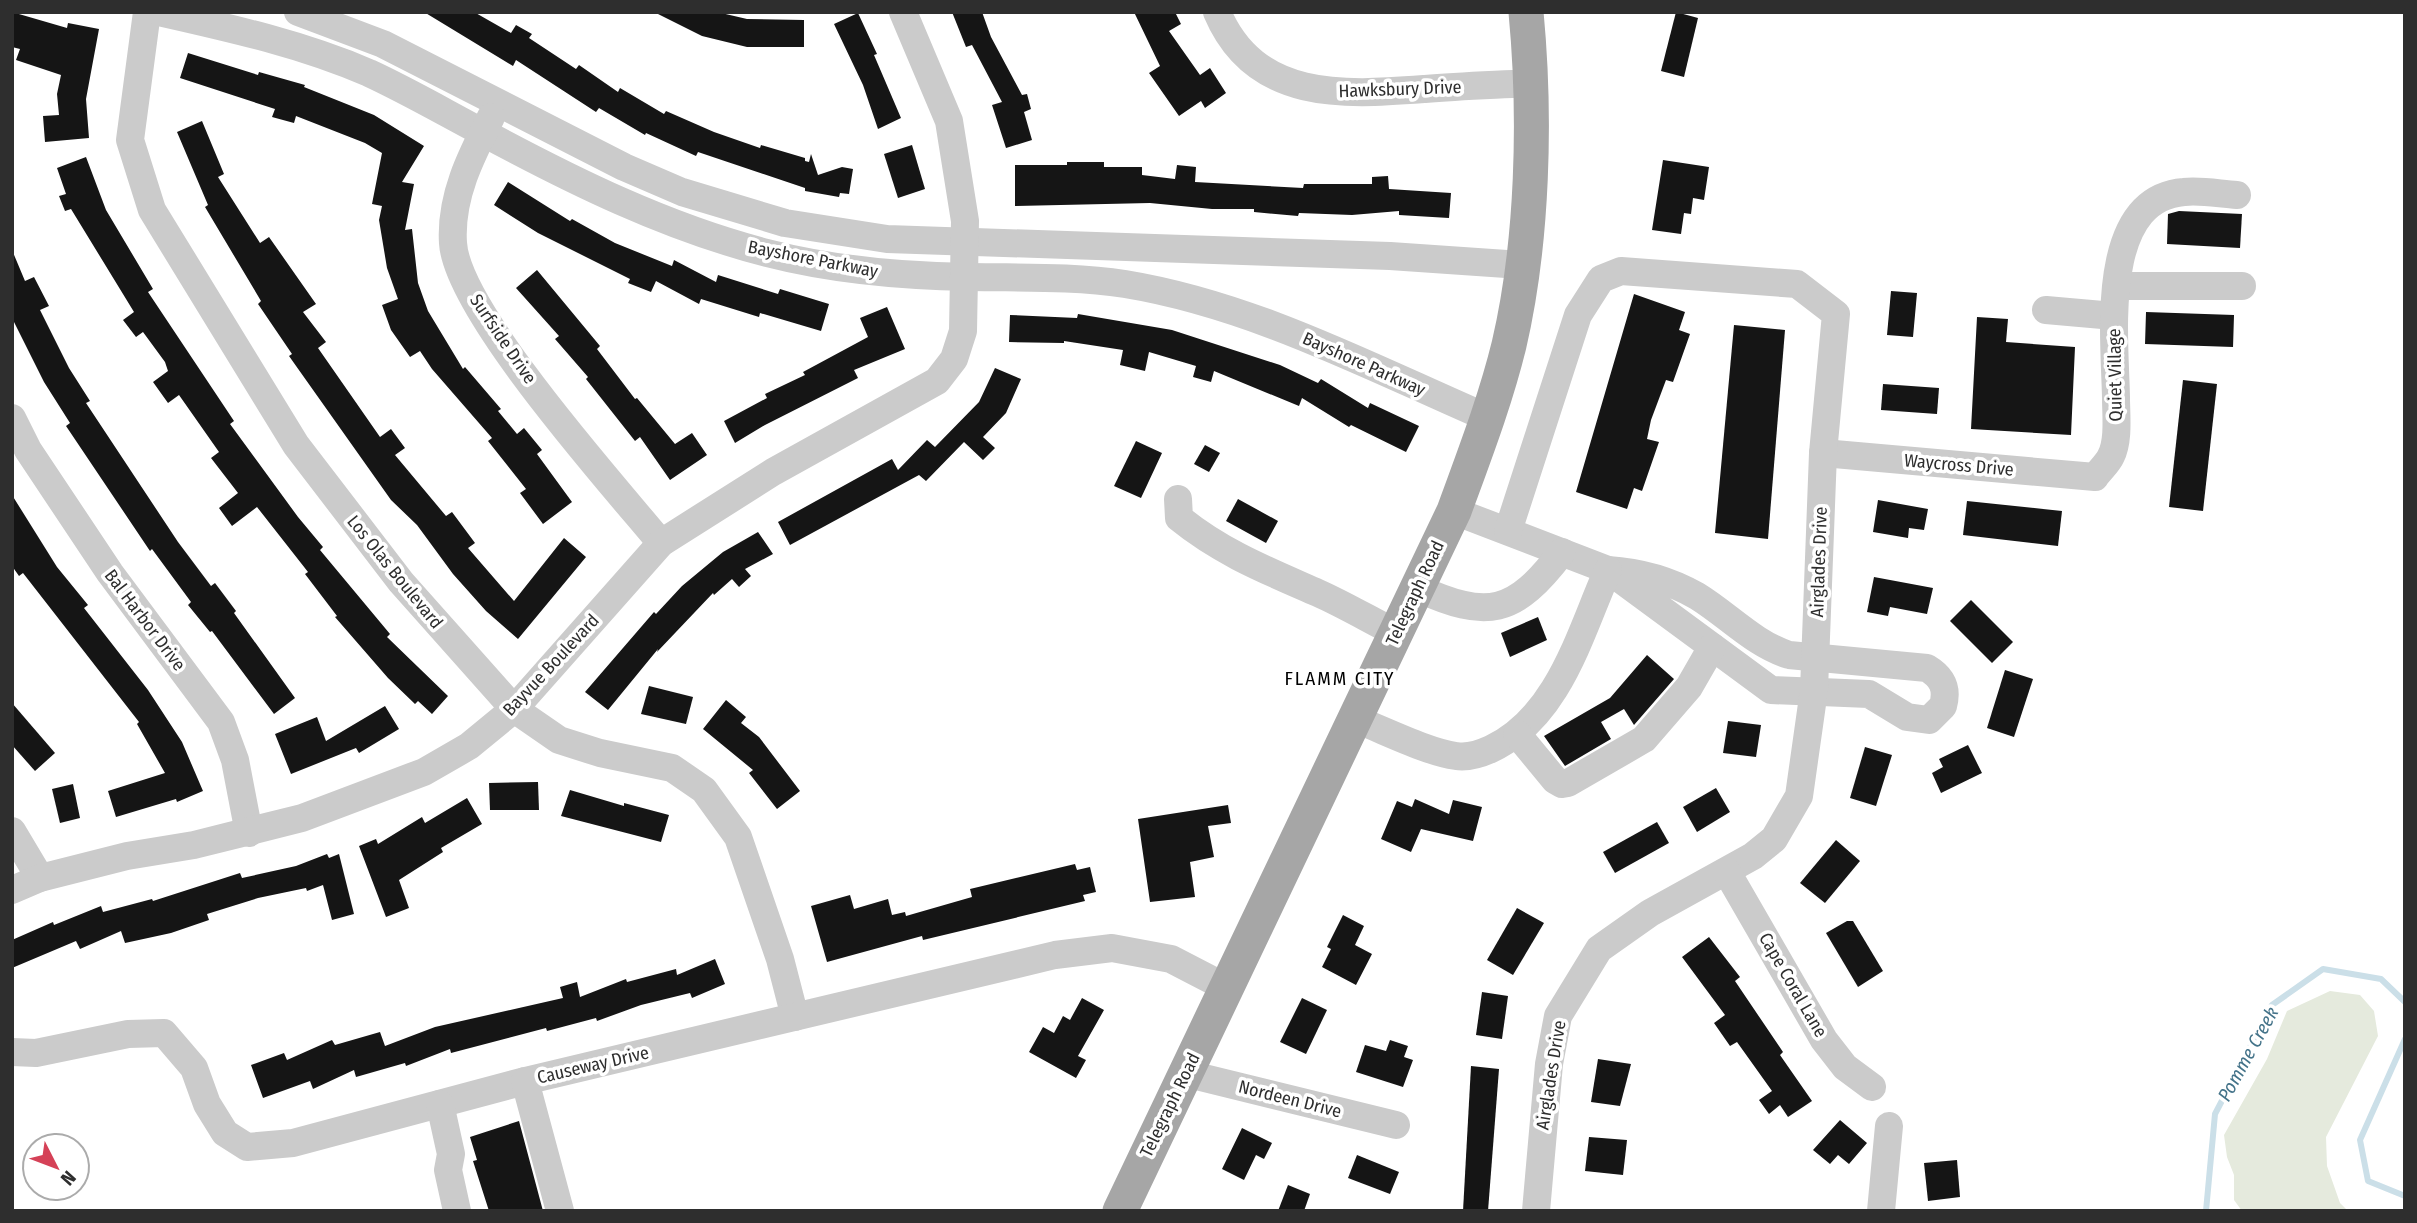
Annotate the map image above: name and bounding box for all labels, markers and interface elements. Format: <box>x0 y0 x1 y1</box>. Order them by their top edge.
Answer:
street label: Hawksbury Drive <box>1338 76 1462 102</box>
street label: Bayshore Parkway <box>746 236 880 282</box>
street label: Surfside Drive <box>465 290 541 388</box>
street label: Bayshore Parkway <box>1299 327 1429 401</box>
street label: Quiet Village <box>2103 328 2127 422</box>
street label: Waycross Drive <box>1903 449 2015 481</box>
street label: Airglades Drive <box>1806 506 1832 618</box>
street label: Los Olas Boulevard <box>342 511 448 633</box>
street label: Telegraph Road <box>1381 537 1449 649</box>
street label: Bal Harbor Drive <box>100 565 190 675</box>
street label: Bayvue Boulevard <box>498 610 604 720</box>
district label: FLAMM CITY <box>1284 667 1396 690</box>
street label: Cape Coral Lane <box>1754 929 1832 1041</box>
water label: Pomme Creek <box>2213 1003 2283 1105</box>
street label: Airglades Drive <box>1531 1019 1571 1131</box>
street label: Causeway Drive <box>535 1041 651 1089</box>
street label: Telegraph Road <box>1135 1049 1205 1161</box>
street label: Nordeen Drive <box>1236 1076 1344 1122</box>
north arrow <box>21 1132 91 1202</box>
text: N <box>56 1166 81 1190</box>

